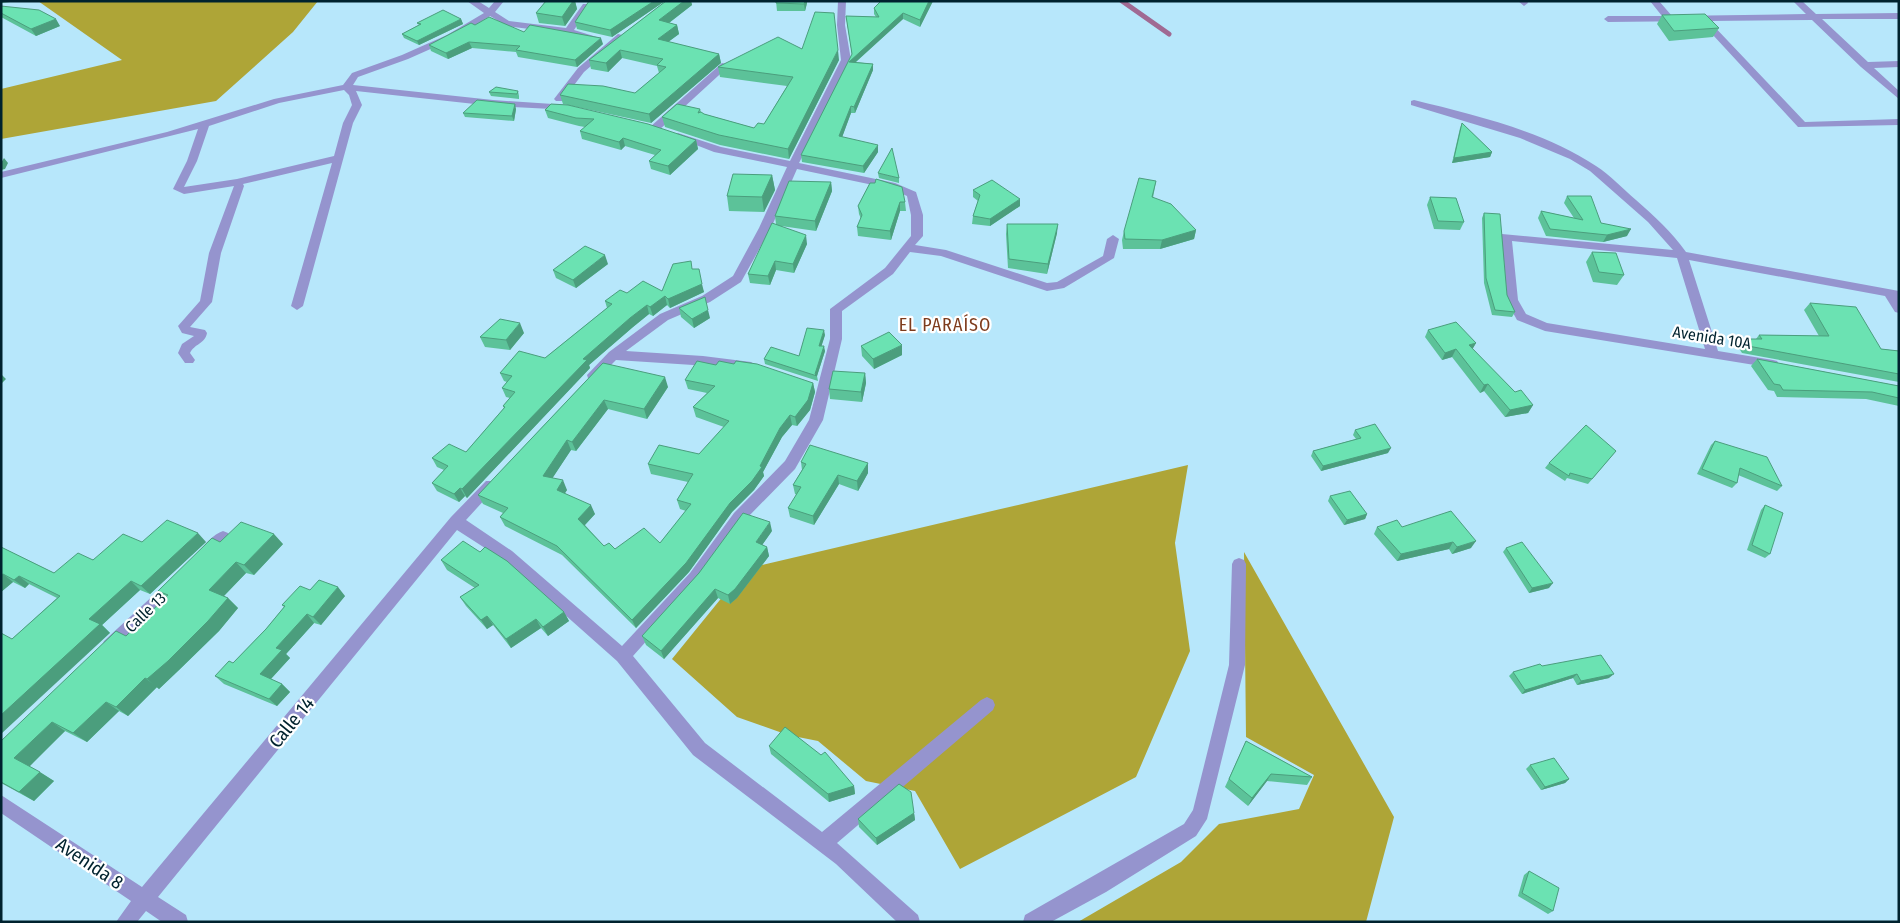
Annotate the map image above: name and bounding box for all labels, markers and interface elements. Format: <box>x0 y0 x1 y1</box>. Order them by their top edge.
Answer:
district label: EL PARAÍSO <box>899 313 991 336</box>
street label: Avenida 10A <box>1671 322 1753 353</box>
street label: Calle 13 <box>121 588 170 636</box>
street label: Calle 14 <box>264 692 319 752</box>
street label: Avenida 8 <box>52 833 128 894</box>

